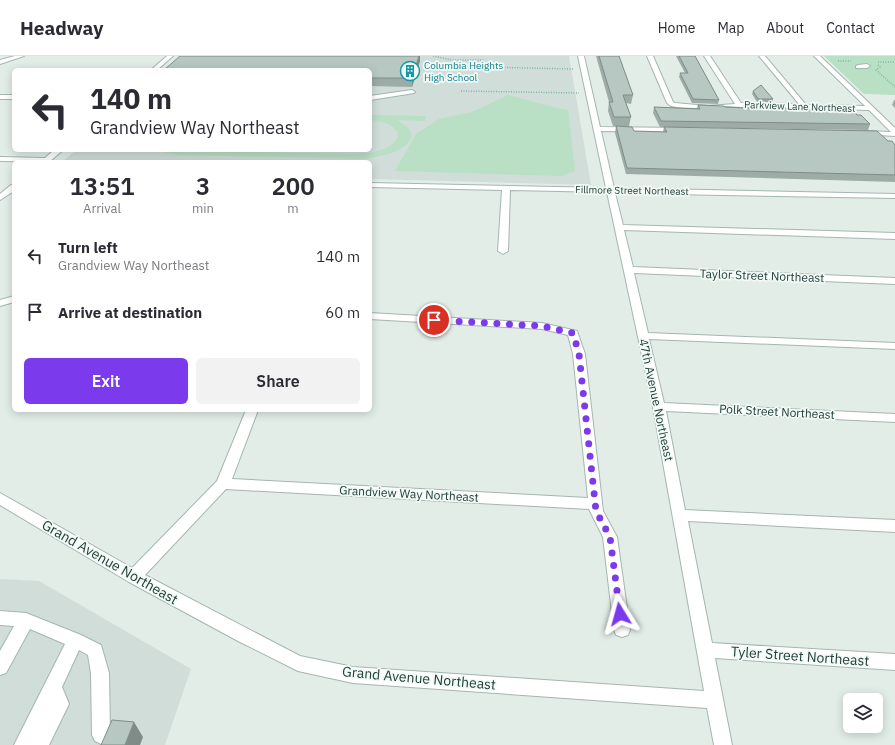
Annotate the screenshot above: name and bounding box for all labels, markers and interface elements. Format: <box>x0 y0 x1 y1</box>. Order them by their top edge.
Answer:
text: Headway <box>20 16 103 40</box>
text: Home <box>658 19 695 37</box>
text: Map <box>717 19 744 37</box>
text: About <box>766 19 804 37</box>
text: Contact <box>826 19 875 37</box>
place label: Columbia Heights High School <box>424 59 503 84</box>
building icon: Columbia Heights High School <box>399 60 421 82</box>
text: 140 m <box>90 80 172 117</box>
icon: left <box>24 84 76 136</box>
street label: Parkview Lane Northeast <box>744 98 856 115</box>
text: Grandview Way Northeast <box>90 116 300 139</box>
text: 13:51 <box>69 170 135 202</box>
text: 3 <box>196 170 210 202</box>
text: 200 <box>271 170 315 202</box>
street label: Fillmore Street Northeast <box>575 183 689 198</box>
text: Arrival <box>83 200 121 217</box>
text: min <box>192 200 214 217</box>
text: m <box>287 200 299 217</box>
text: Turn left <box>58 238 118 257</box>
icon: left <box>24 245 46 267</box>
text: 140 m <box>316 247 360 266</box>
text: Grandview Way Northeast <box>58 257 209 274</box>
street label: Taylor Street Northeast <box>699 266 825 285</box>
icon: arrive <box>24 301 46 323</box>
text: Arrive at destination <box>58 303 202 322</box>
text: 60 m <box>325 303 360 322</box>
pin <box>417 303 451 337</box>
icon: arrive <box>423 309 445 331</box>
street label: 47th Avenue Northeast <box>636 337 677 463</box>
button: Exit <box>24 358 188 404</box>
button: Share <box>196 358 360 404</box>
street label: Polk Street Northeast <box>719 401 835 422</box>
street label: Grandview Way Northeast <box>339 482 479 505</box>
street label: Grand Avenue Northeast <box>39 516 181 608</box>
position arrow <box>599 593 641 635</box>
street label: Tyler Street Northeast <box>730 642 870 670</box>
street label: Grand Avenue Northeast <box>341 662 497 694</box>
map controls <box>843 693 883 733</box>
button: layers <box>843 693 883 733</box>

